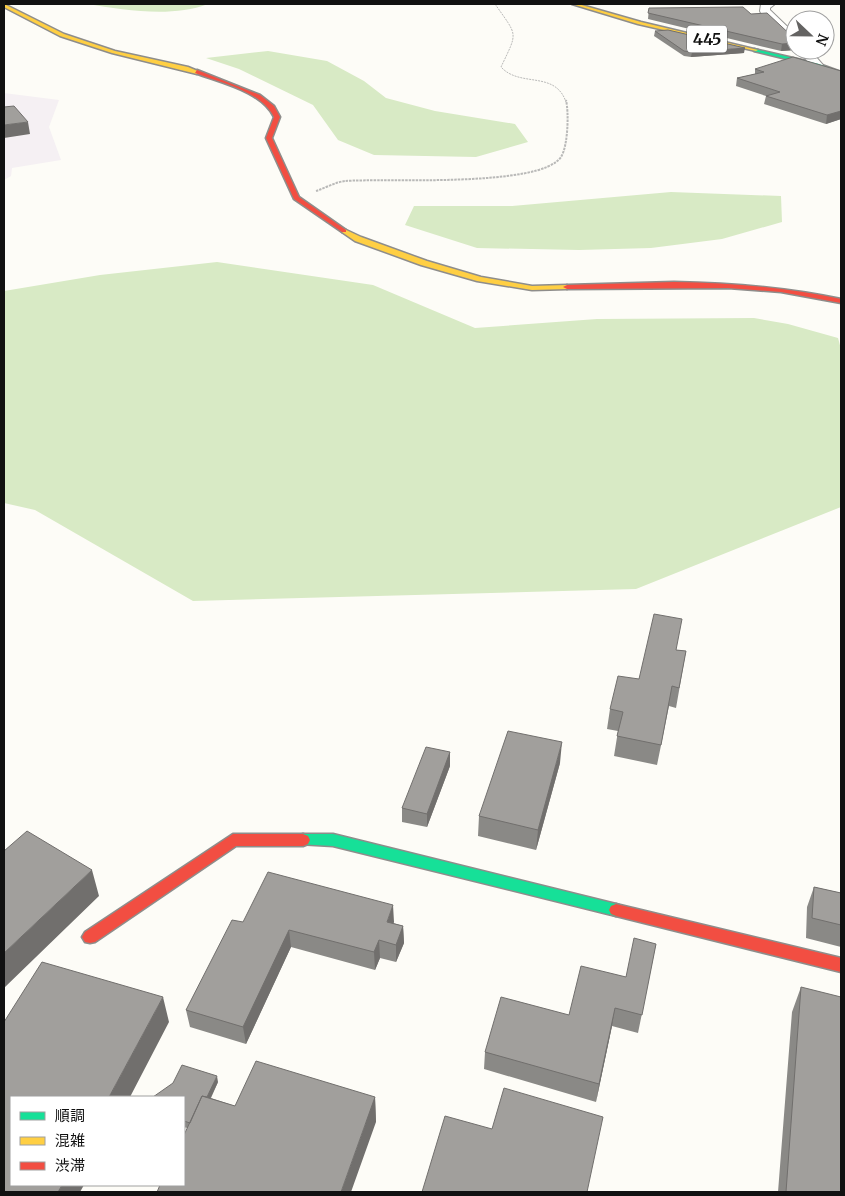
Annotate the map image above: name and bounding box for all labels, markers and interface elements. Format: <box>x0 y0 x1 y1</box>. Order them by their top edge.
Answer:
north arrow <box>785 10 835 60</box>
road number: 445 <box>687 26 727 52</box>
text: N <box>812 31 832 48</box>
legend <box>10 1096 185 1186</box>
text: 順調 <box>55 1106 85 1125</box>
text: 混雑 <box>55 1131 85 1150</box>
text: 渋滞 <box>55 1156 85 1175</box>

